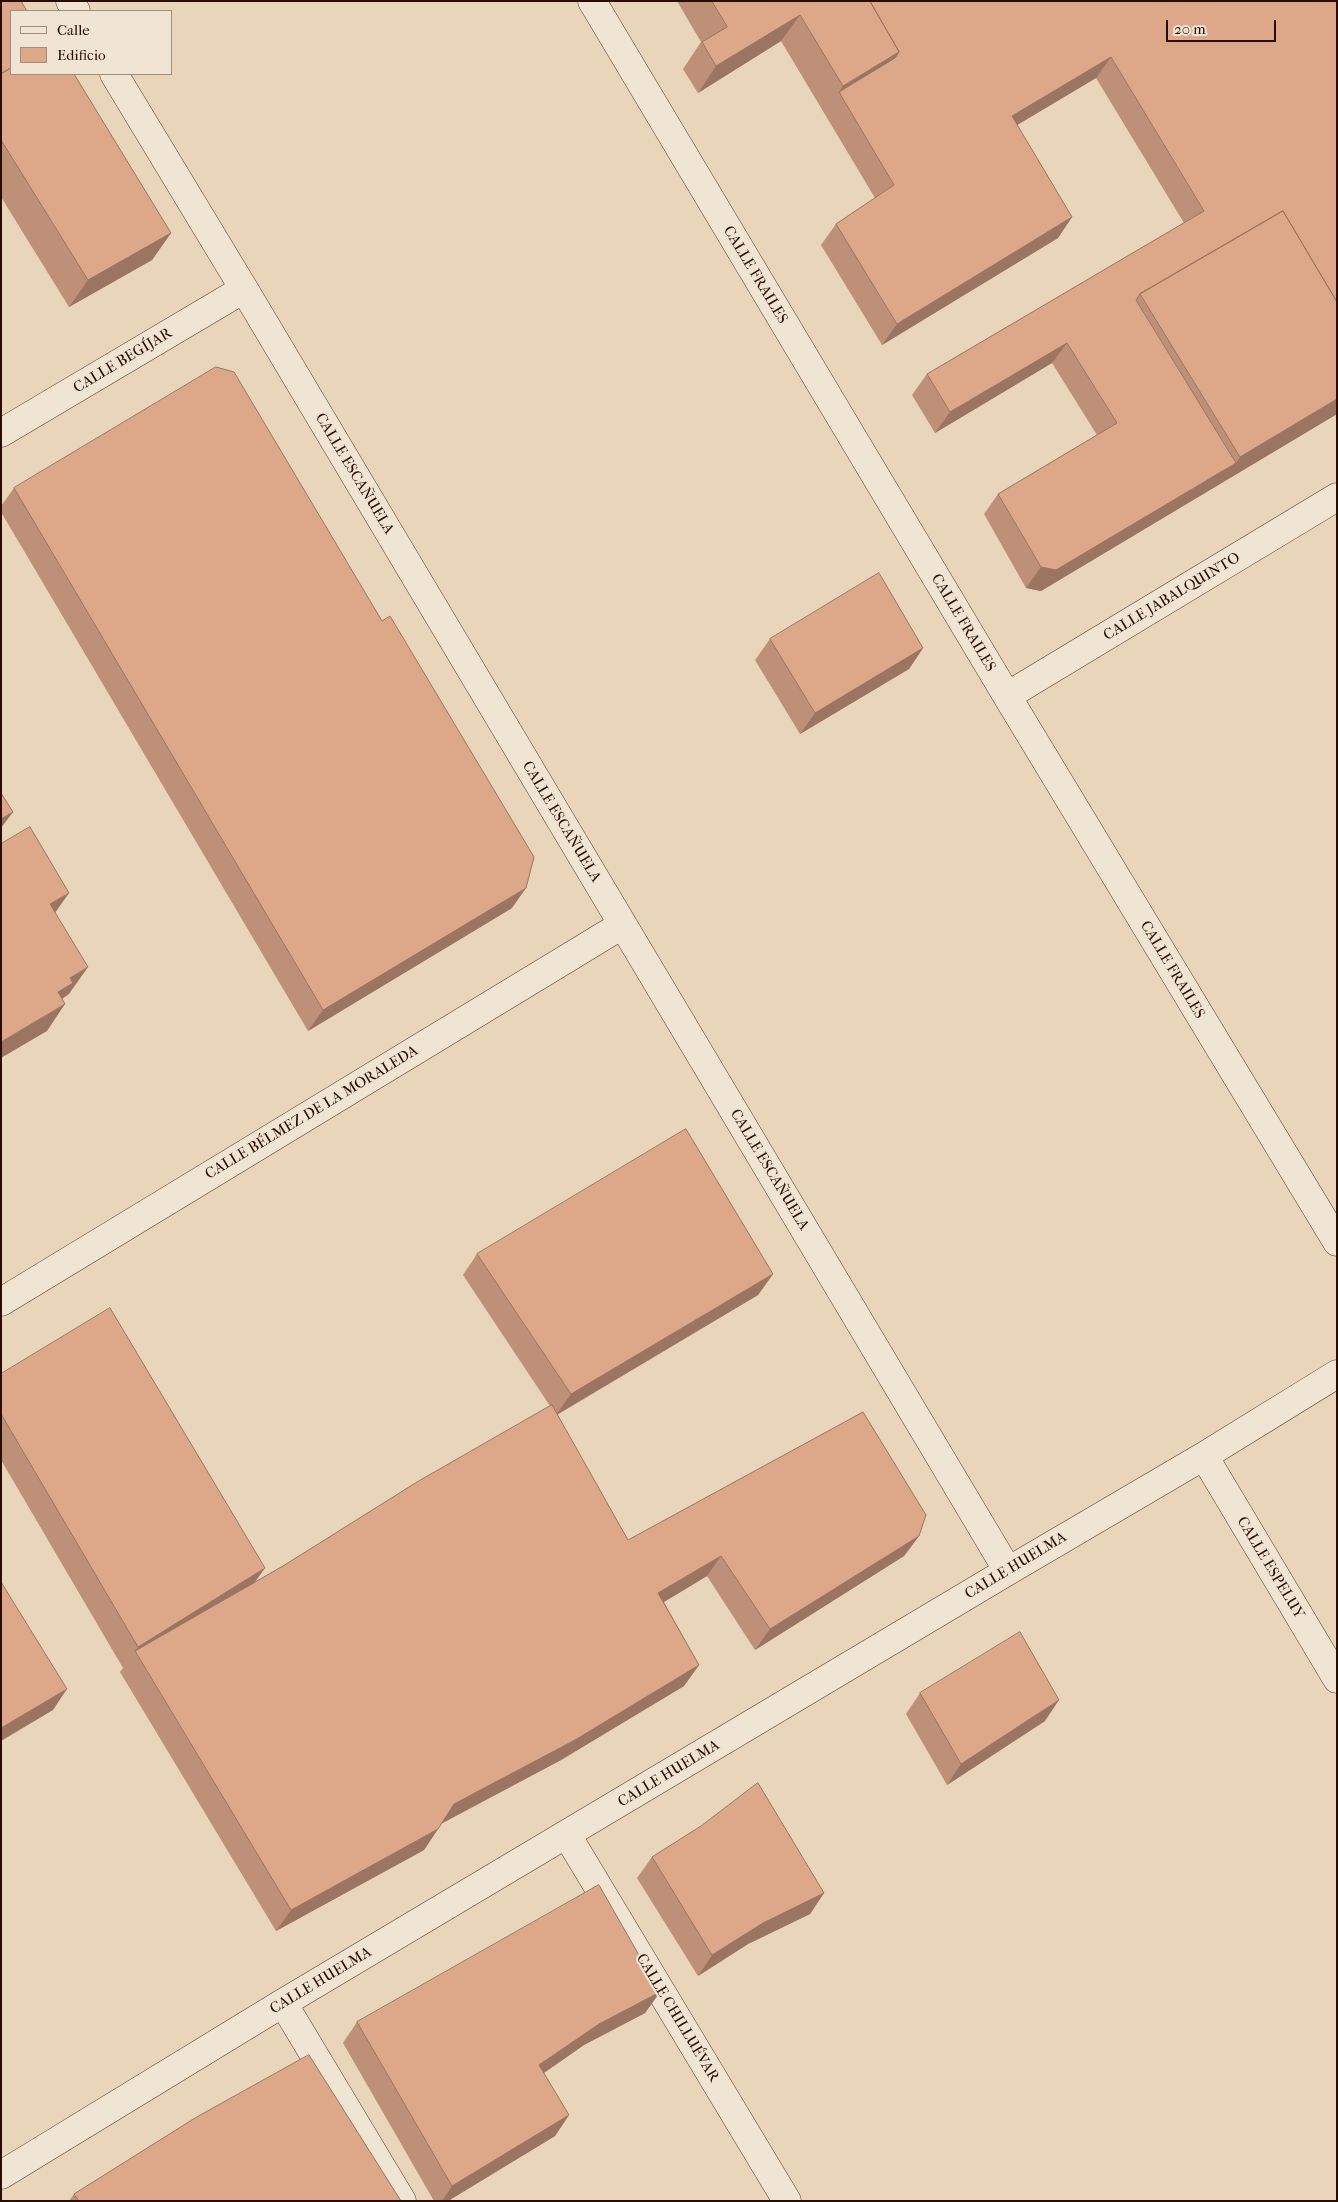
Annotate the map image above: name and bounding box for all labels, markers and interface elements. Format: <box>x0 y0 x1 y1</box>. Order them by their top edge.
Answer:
legend <box>10 10 172 75</box>
scale bar <box>1168 10 1278 42</box>
text: 20 m <box>1174 20 1206 38</box>
text: Calle <box>57 21 90 39</box>
text: Edificio <box>57 46 106 64</box>
street label: CALLE FRAILES <box>719 223 791 327</box>
street label: CALLE BEGÍJAR <box>71 325 175 397</box>
street label: CALLE ESCAÑUELA <box>311 410 397 538</box>
street label: CALLE JABALQUINTO <box>1100 549 1244 645</box>
street label: CALLE FRAILES <box>927 571 999 675</box>
street label: CALLE ESCAÑUELA <box>518 758 604 886</box>
street label: CALLE FRAILES <box>1136 918 1208 1022</box>
street label: CALLE BÉLMEZ DE LA MORALEDA <box>202 1042 422 1184</box>
street label: CALLE ESCAÑUELA <box>726 1106 812 1234</box>
street label: CALLE ESPELUY <box>1232 1514 1308 1622</box>
street label: CALLE HUELMA <box>962 1529 1070 1603</box>
street label: CALLE HUELMA <box>615 1737 723 1811</box>
street label: CALLE HUELMA <box>267 1944 375 2018</box>
street label: CALLE CHILLUÉVAR <box>632 1951 722 2085</box>

